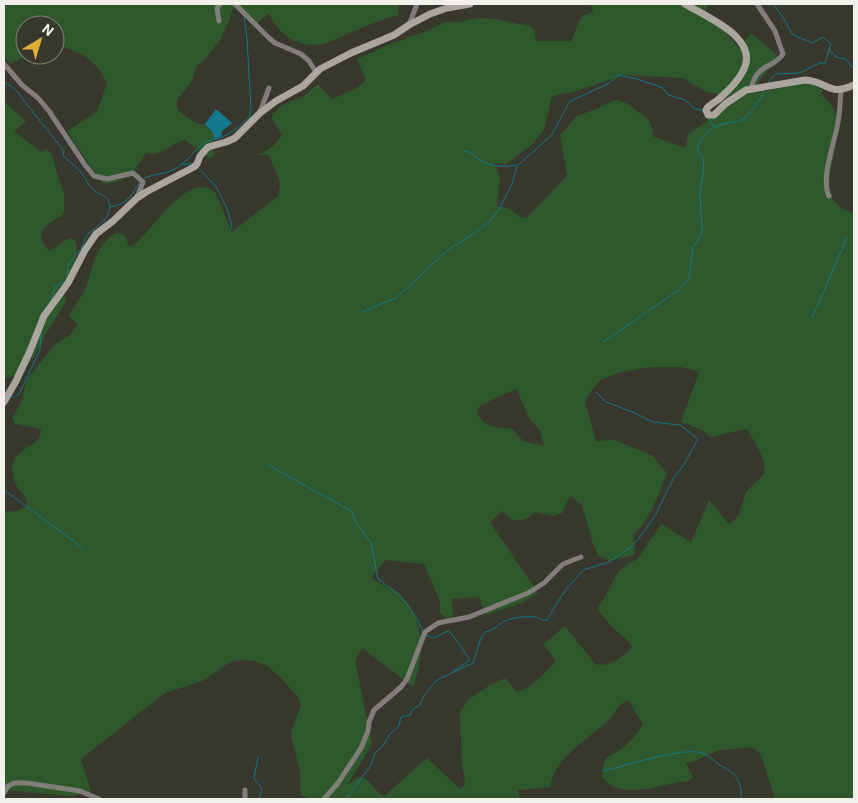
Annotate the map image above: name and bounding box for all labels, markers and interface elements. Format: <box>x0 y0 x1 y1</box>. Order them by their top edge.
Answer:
north arrow <box>15 15 65 65</box>
text: N <box>39 20 57 39</box>

